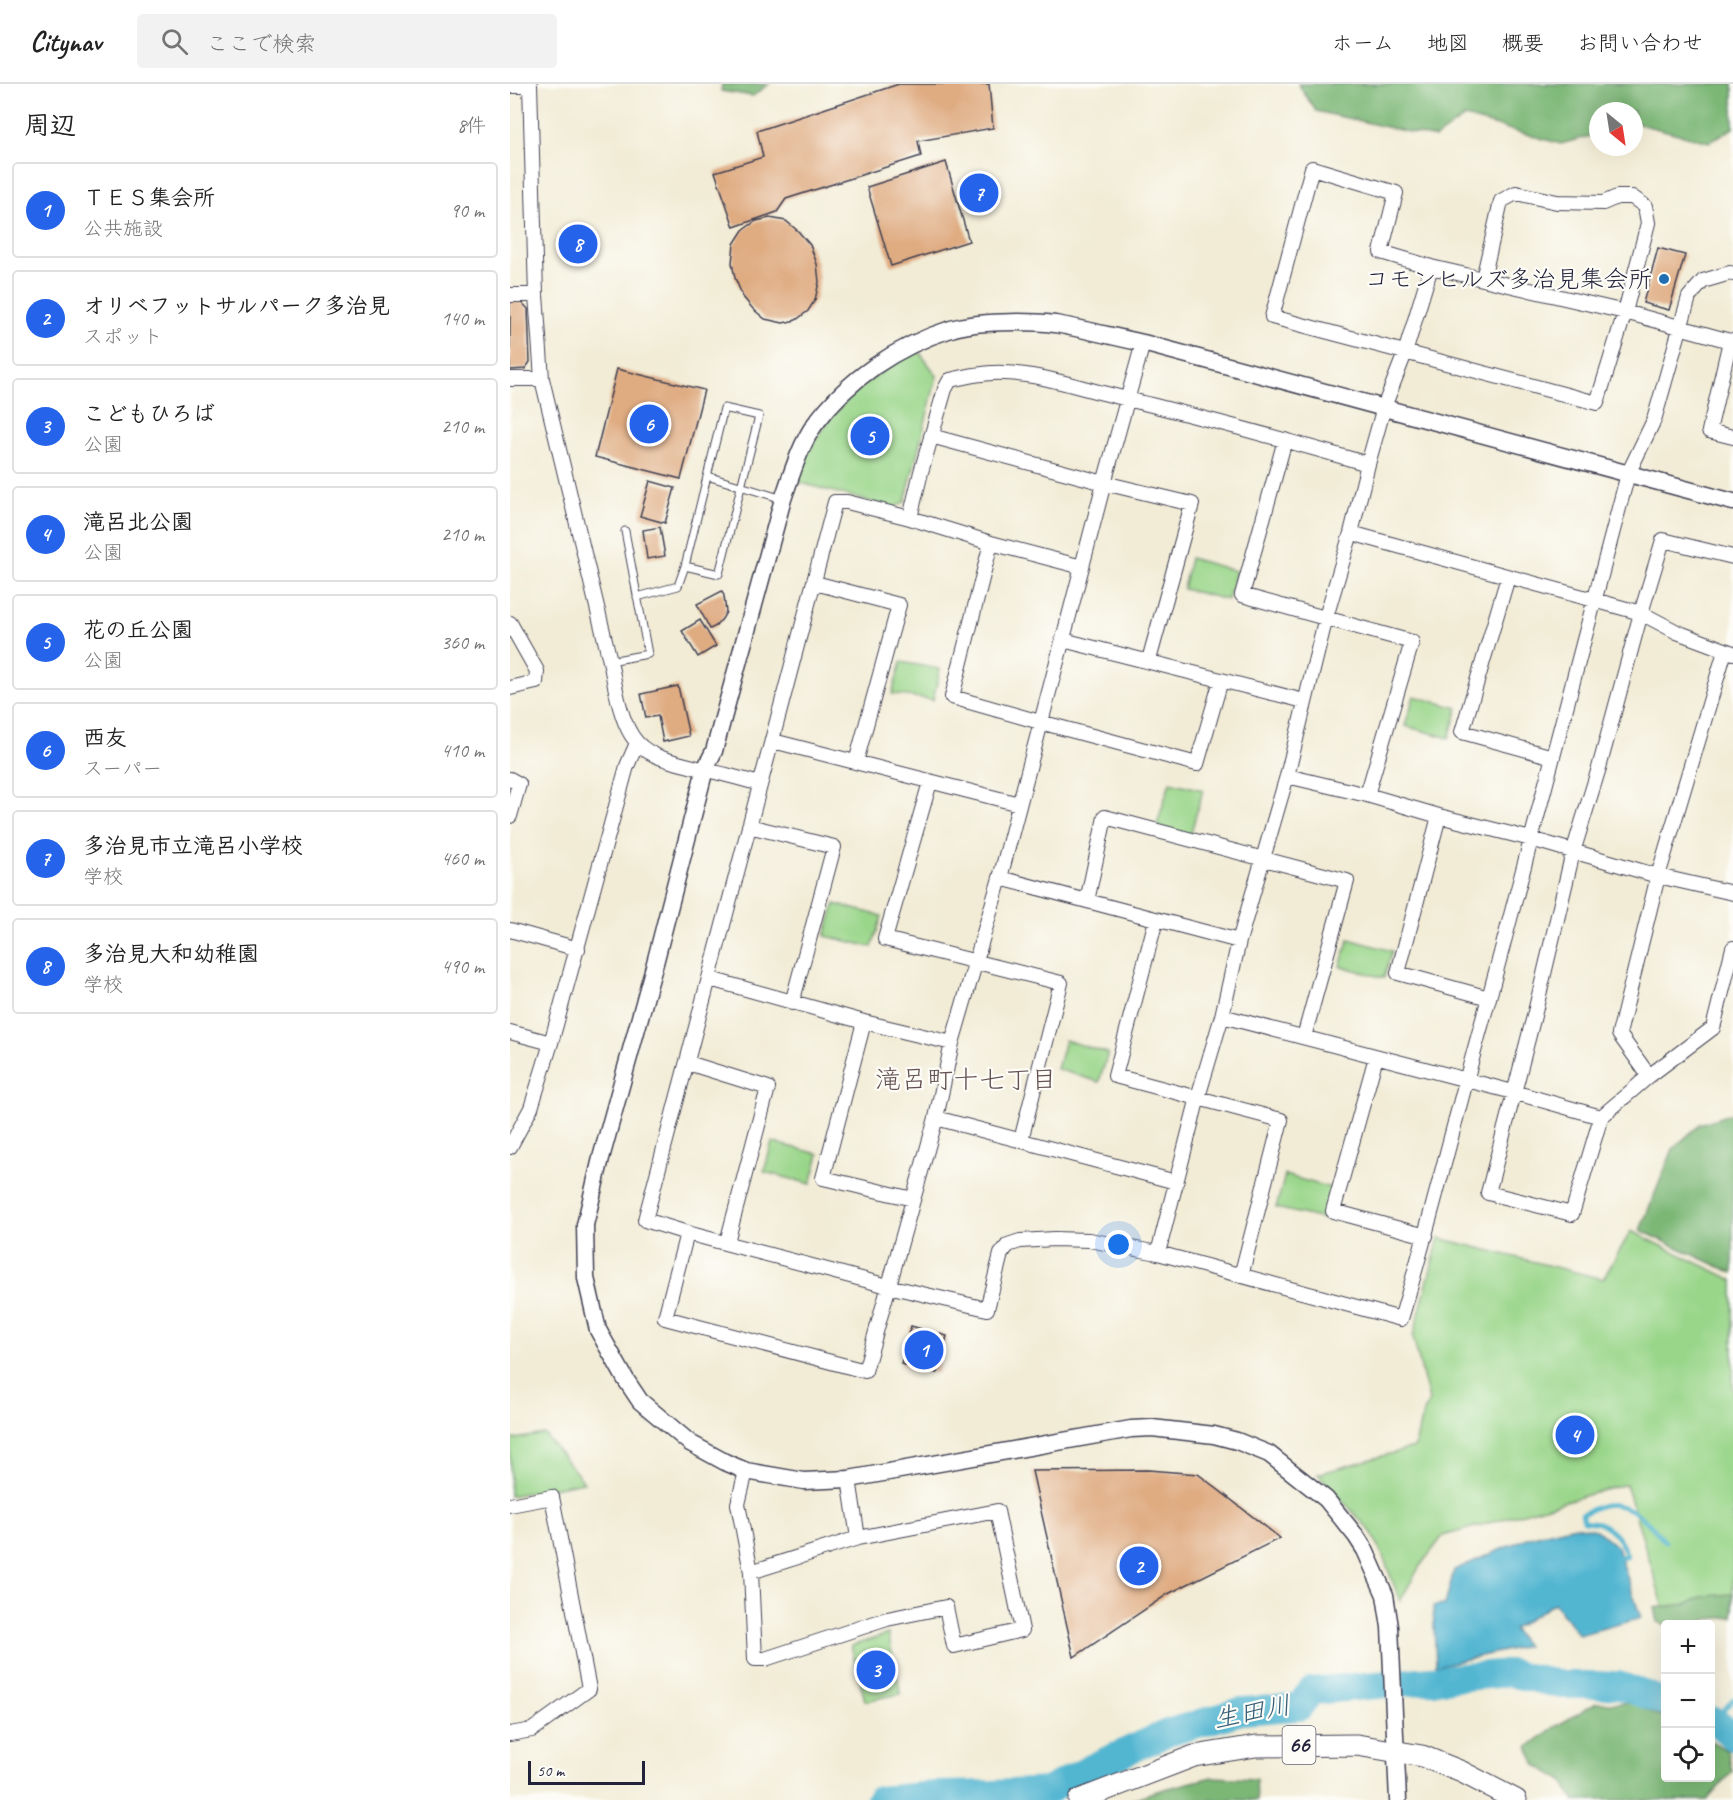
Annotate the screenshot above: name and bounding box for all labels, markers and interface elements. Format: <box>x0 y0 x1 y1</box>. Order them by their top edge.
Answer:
search box <box>137 14 557 68</box>
text: Citynav <box>30 24 101 59</box>
icon: search <box>158 25 191 58</box>
text: ここで検索 <box>206 30 316 58</box>
text: ホーム <box>1332 30 1394 56</box>
text: 地図 <box>1427 30 1469 56</box>
text: 概要 <box>1502 30 1544 56</box>
text: お問い合わせ <box>1577 30 1703 56</box>
north arrow <box>1589 102 1643 156</box>
text: 周辺 <box>24 109 76 142</box>
text: 8件 <box>457 113 486 138</box>
pin: 7 <box>960 170 998 216</box>
text: ＴＥＳ集会所 <box>83 184 215 212</box>
text: 1 <box>41 198 50 223</box>
text: 90 m <box>450 198 484 223</box>
text: 公共施設 <box>83 216 163 241</box>
pin: 8 <box>558 222 598 266</box>
place label: コモンヒルズ多治見集会所 <box>1364 264 1652 294</box>
marker: コモンヒルズ多治見集会所 <box>1657 272 1671 286</box>
text: オリベフットサルパーク多治見 <box>83 292 390 320</box>
text: 2 <box>41 306 50 331</box>
text: 140 m <box>441 306 484 331</box>
text: スポット <box>83 324 163 349</box>
text: こどもひろば <box>83 400 215 428</box>
pin: 6 <box>630 402 668 446</box>
text: 3 <box>41 414 50 439</box>
text: 210 m <box>441 414 484 439</box>
pin: 5 <box>850 414 890 458</box>
text: 公園 <box>83 432 123 457</box>
text: 滝呂北公園 <box>83 508 193 536</box>
text: 4 <box>41 522 50 547</box>
text: 210 m <box>441 522 484 547</box>
text: 公園 <box>83 540 123 565</box>
text: 花の丘公園 <box>83 616 193 644</box>
text: 5 <box>41 630 50 655</box>
text: 360 m <box>441 630 484 655</box>
text: 公園 <box>83 648 123 673</box>
text: 西友 <box>83 724 127 752</box>
text: 6 <box>41 738 50 763</box>
text: 410 m <box>441 738 484 763</box>
text: スーパー <box>83 756 162 781</box>
text: 多治見市立滝呂小学校 <box>83 832 303 860</box>
text: 7 <box>41 846 50 871</box>
text: 460 m <box>441 846 484 871</box>
text: 学校 <box>83 864 123 889</box>
text: 多治見大和幼稚園 <box>83 940 259 968</box>
text: 8 <box>41 954 50 979</box>
text: 490 m <box>441 954 484 979</box>
text: 学校 <box>83 972 123 997</box>
district label: 滝呂町十七丁目 <box>875 1063 1057 1096</box>
your location <box>1104 1230 1133 1259</box>
pin: 1 <box>904 1328 944 1372</box>
pin: 4 <box>1556 1412 1594 1458</box>
pin: 2 <box>1120 1544 1158 1588</box>
map controls <box>1661 1620 1715 1782</box>
button: + <box>1661 1620 1715 1674</box>
pin: 3 <box>856 1648 896 1692</box>
button: − <box>1661 1674 1715 1728</box>
water label: 生田川 <box>1211 1688 1293 1736</box>
road number: 66 <box>1282 1726 1316 1764</box>
button: locate <box>1661 1728 1715 1782</box>
scale bar <box>528 1758 645 1786</box>
text: 50 m <box>537 1761 564 1781</box>

